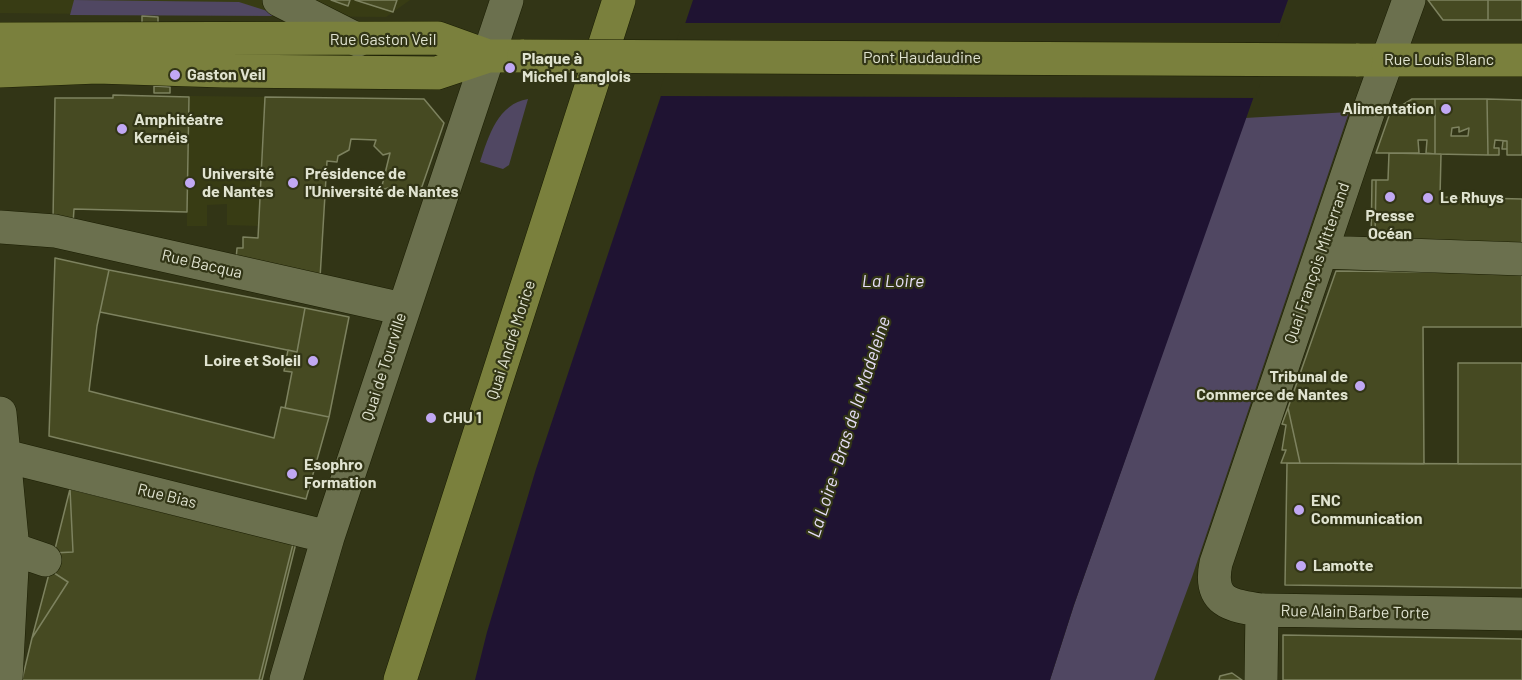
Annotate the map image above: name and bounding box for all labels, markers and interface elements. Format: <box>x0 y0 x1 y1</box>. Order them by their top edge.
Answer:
street label: Rue Gaston Veil <box>330 30 436 50</box>
street label: Pont Haudaudine <box>863 48 981 68</box>
place label: Plaque à Michel Langlois <box>522 49 631 87</box>
street label: Rue Louis Blanc <box>1384 50 1494 70</box>
marker: Plaque à Michel Langlois <box>503 61 517 75</box>
place label: Gaston Veil <box>187 65 266 85</box>
marker: Gaston Veil <box>168 68 182 82</box>
place label: Alimentation <box>1342 99 1434 119</box>
marker: Alimentation <box>1439 102 1453 116</box>
place label: Amphitéatre Kernéis <box>134 110 224 148</box>
marker: Amphitéatre Kernéis <box>115 122 129 136</box>
place label: Université de Nantes <box>202 164 274 202</box>
place label: Présidence de l'Université de Nantes <box>305 164 458 202</box>
marker: Université de Nantes <box>183 176 197 190</box>
marker: Présidence de l'Université de Nantes <box>286 176 300 190</box>
street label: Quai François Mitterrand <box>1280 180 1354 346</box>
place label: Le Rhuys <box>1440 188 1504 208</box>
marker: Presse Océan <box>1383 190 1397 204</box>
marker: Le Rhuys <box>1421 191 1435 205</box>
place label: Presse Océan <box>1366 206 1414 244</box>
street label: Rue Bacqua <box>160 245 244 283</box>
water label: La Loire <box>862 270 924 292</box>
street label: Quai André Morice <box>483 278 539 402</box>
street label: Quai de Tourville <box>357 310 411 424</box>
water label: La Loire - Bras de la Madeleine <box>803 314 895 540</box>
place label: Loire et Soleil <box>204 351 301 371</box>
marker: Loire et Soleil <box>306 354 320 368</box>
place label: Tribunal de Commerce de Nantes <box>1196 367 1348 405</box>
marker: Tribunal de Commerce de Nantes <box>1353 379 1367 393</box>
place label: CHU 1 <box>443 408 482 428</box>
marker: CHU 1 <box>424 411 438 425</box>
place label: Esophro Formation <box>304 455 377 493</box>
marker: Esophro Formation <box>285 467 299 481</box>
street label: Rue Bias <box>136 479 198 513</box>
place label: ENC Communication <box>1311 491 1423 529</box>
marker: ENC Communication <box>1292 503 1306 517</box>
place label: Lamotte <box>1313 556 1373 576</box>
marker: Lamotte <box>1294 559 1308 573</box>
street label: Rue Alain Barbe Torte <box>1280 601 1430 623</box>

